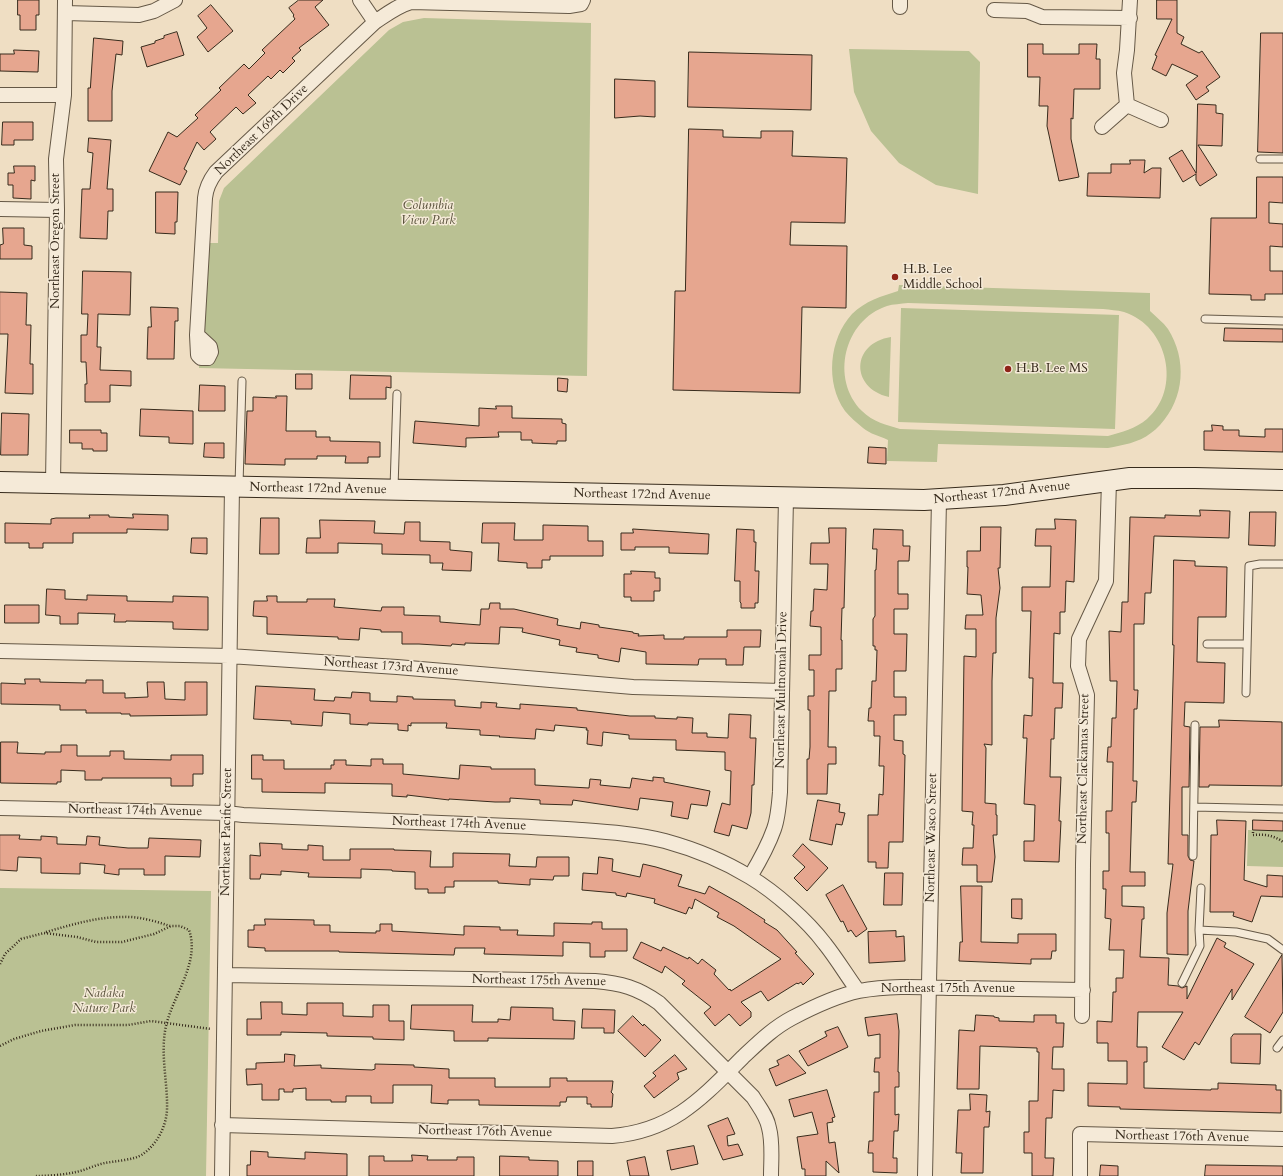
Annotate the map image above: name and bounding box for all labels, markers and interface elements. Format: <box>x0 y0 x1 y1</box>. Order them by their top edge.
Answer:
street label: Northeast 169th Drive <box>212 81 312 179</box>
street label: Northeast Oregon Street <box>48 173 64 309</box>
park label: Columbia View Park <box>400 198 456 229</box>
place label: H.B. Lee Middle School <box>903 262 982 293</box>
marker: H.B. Lee Middle School <box>890 272 900 282</box>
place label: H.B. Lee MS <box>1016 361 1088 377</box>
marker: H.B. Lee MS <box>1003 364 1013 374</box>
street label: Northeast 172nd Avenue <box>933 478 1071 508</box>
street label: Northeast 172nd Avenue <box>249 480 387 498</box>
street label: Northeast 172nd Avenue <box>573 486 711 504</box>
street label: Northeast Multnomah Drive <box>773 611 791 769</box>
street label: Northeast 173rd Avenue <box>323 655 459 679</box>
street label: Northeast Clackamas Street <box>1075 694 1093 844</box>
street label: Northeast Pacific Street <box>218 768 236 896</box>
street label: Northeast Wasco Street <box>923 773 941 903</box>
street label: Northeast 174th Avenue <box>68 802 202 820</box>
street label: Northeast 174th Avenue <box>392 814 526 834</box>
street label: Northeast 175th Avenue <box>472 972 606 990</box>
street label: Northeast 175th Avenue <box>881 981 1015 997</box>
park label: Nadaka Nature Park <box>72 986 136 1017</box>
street label: Northeast 176th Avenue <box>418 1123 552 1141</box>
street label: Northeast 176th Avenue <box>1115 1128 1249 1146</box>

